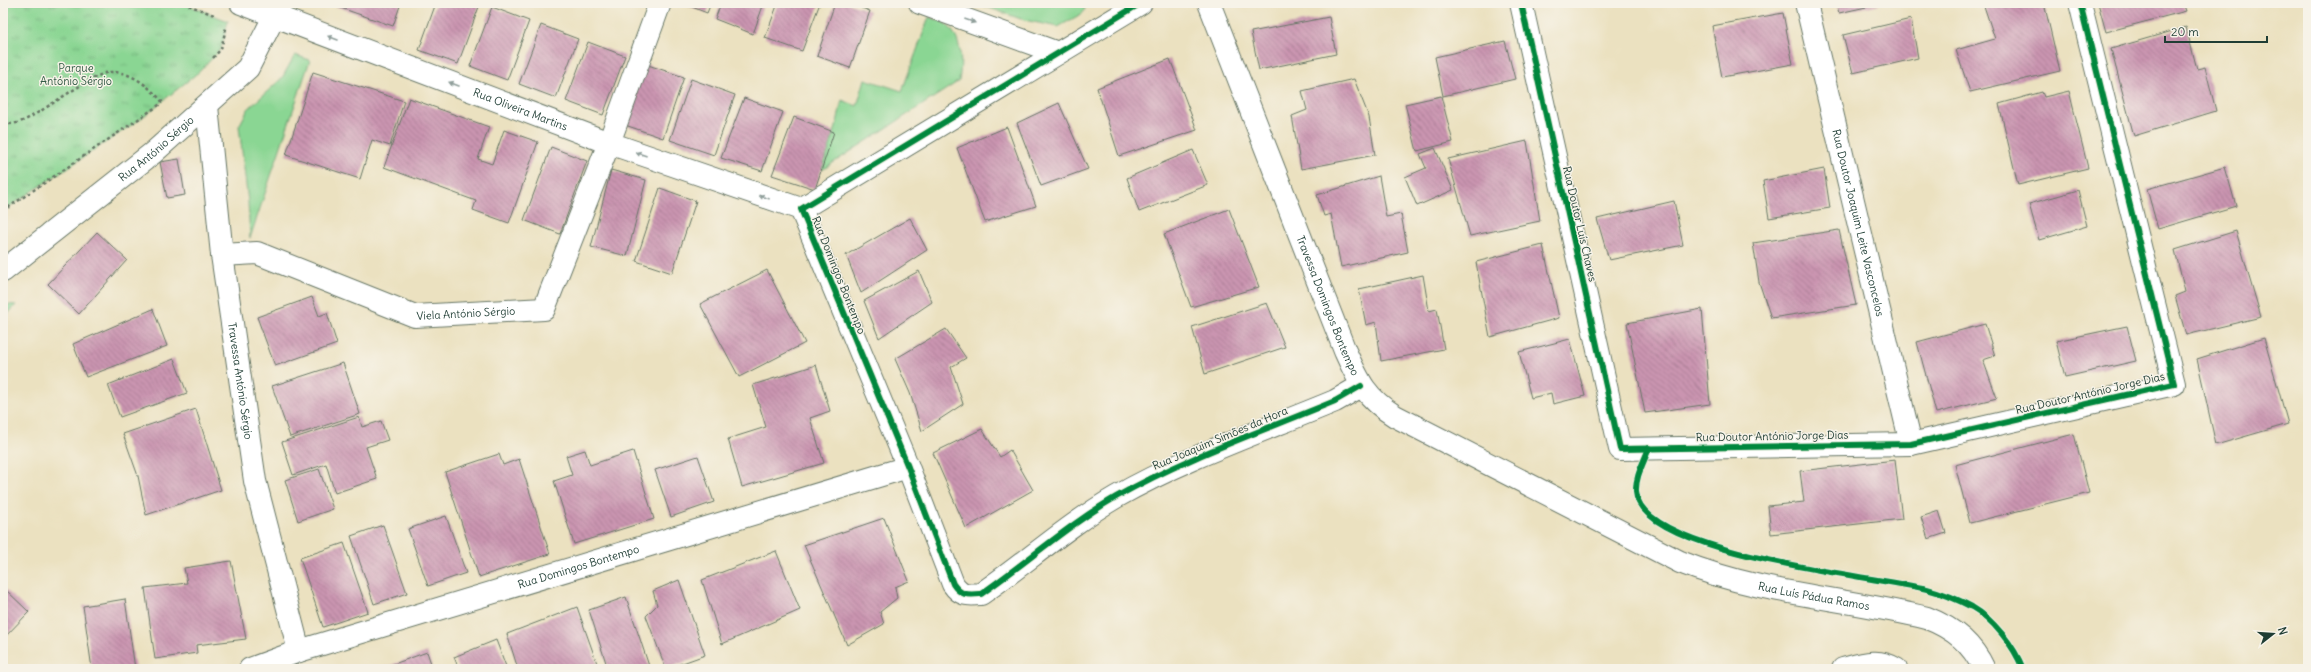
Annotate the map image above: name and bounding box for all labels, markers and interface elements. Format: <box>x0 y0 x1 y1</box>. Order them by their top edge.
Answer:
scale bar <box>2165 18 2267 44</box>
one-way arrow <box>964 19 976 25</box>
text: 20 m <box>2171 24 2199 39</box>
one-way arrow <box>326 34 338 40</box>
park label: Parque António Sérgio <box>40 61 112 88</box>
one-way arrow <box>448 81 460 87</box>
street label: Rua Oliveira Martins <box>471 85 570 134</box>
street label: Rua António Sérgio <box>116 113 197 184</box>
street label: Rua Doutor Joaquim Leite Vasconcelos <box>1829 128 1887 318</box>
one-way arrow <box>635 151 647 157</box>
street label: Rua Doutor Luís Chaves <box>1560 165 1600 283</box>
one-way arrow <box>758 193 770 199</box>
street label: Rua Domingos Bontempo <box>809 214 869 336</box>
street label: Travessa Domingos Bontempo <box>1294 233 1362 378</box>
street label: Viela António Sérgio <box>416 304 515 323</box>
street label: Travessa António Sérgio <box>225 322 256 440</box>
street label: Rua Doutor António Jorge Dias <box>2014 369 2166 417</box>
street label: Rua Joaquim Simões da Hora <box>1150 403 1290 473</box>
street label: Rua Doutor António Jorge Dias <box>1695 428 1849 444</box>
street label: Rua Domingos Bontempo <box>516 542 641 592</box>
street label: Rua Luís Pádua Ramos <box>1757 579 1871 613</box>
north arrow <box>2253 614 2293 654</box>
text: N <box>2275 625 2290 637</box>

